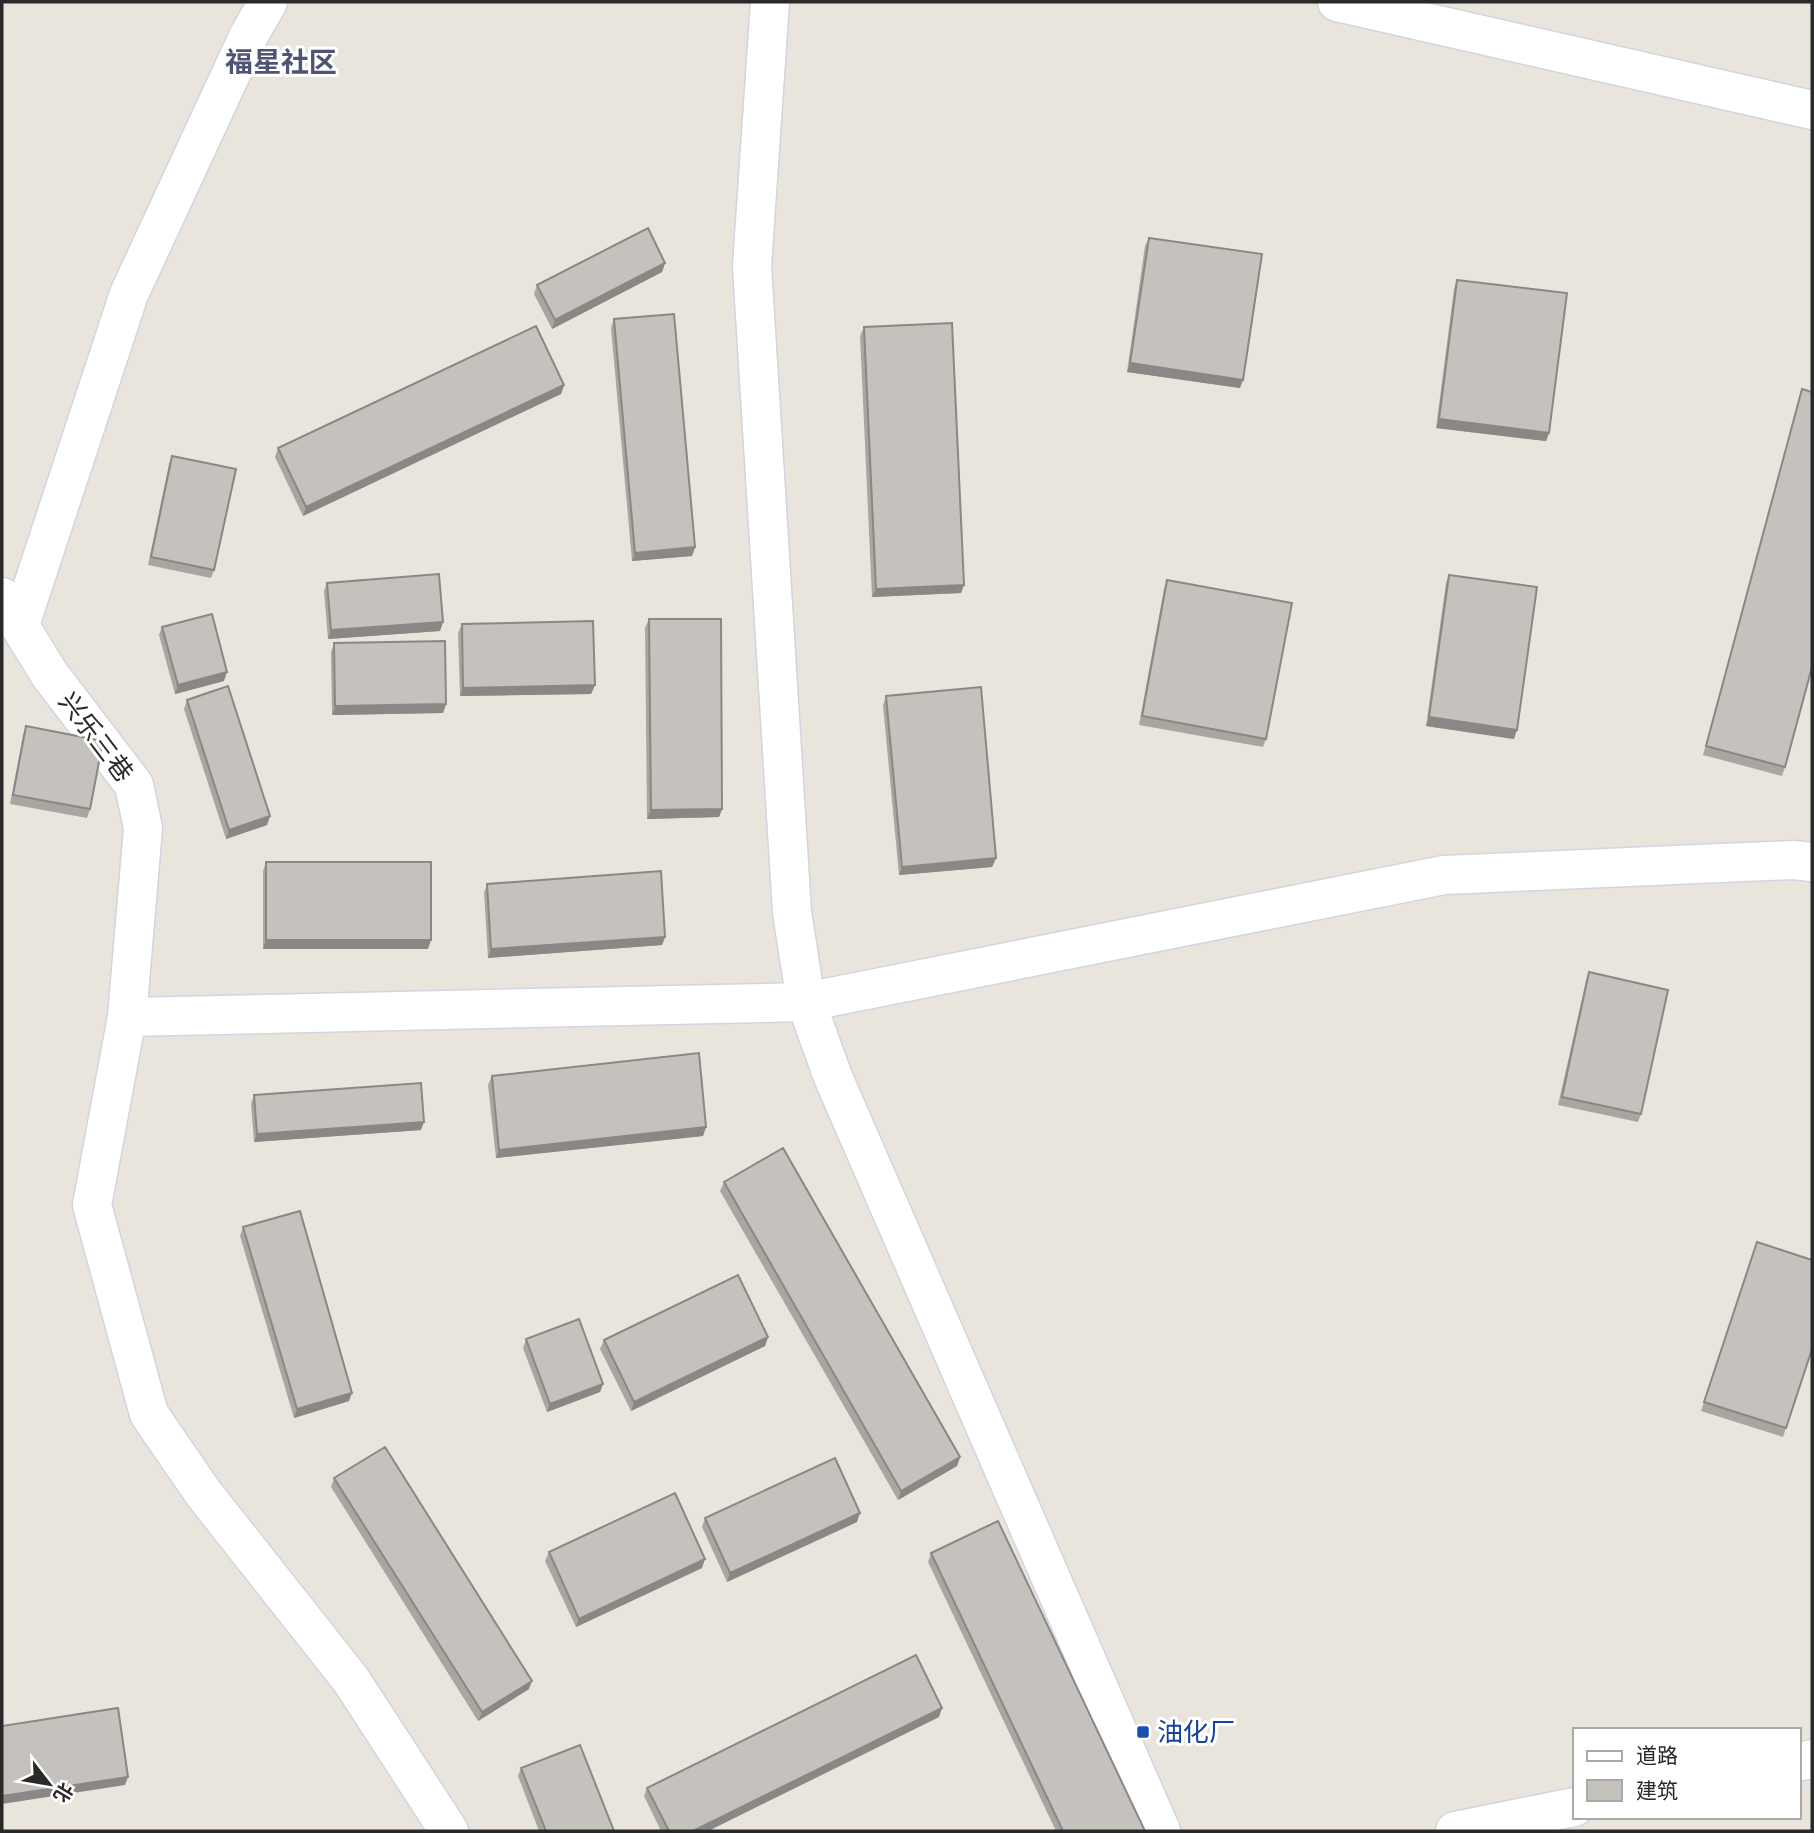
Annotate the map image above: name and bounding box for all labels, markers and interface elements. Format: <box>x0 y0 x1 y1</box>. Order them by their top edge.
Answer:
district label: 福星社区 <box>225 42 337 83</box>
street label: 兴乐三巷 <box>50 684 142 790</box>
place label: 油化厂 <box>1157 1713 1235 1751</box>
marker: 油化厂 <box>1135 1724 1151 1740</box>
legend <box>1573 1728 1800 1819</box>
text: 道路 <box>1636 1741 1678 1771</box>
north arrow <box>14 1749 84 1819</box>
text: 建筑 <box>1636 1776 1678 1806</box>
text: 北 <box>47 1777 80 1808</box>

